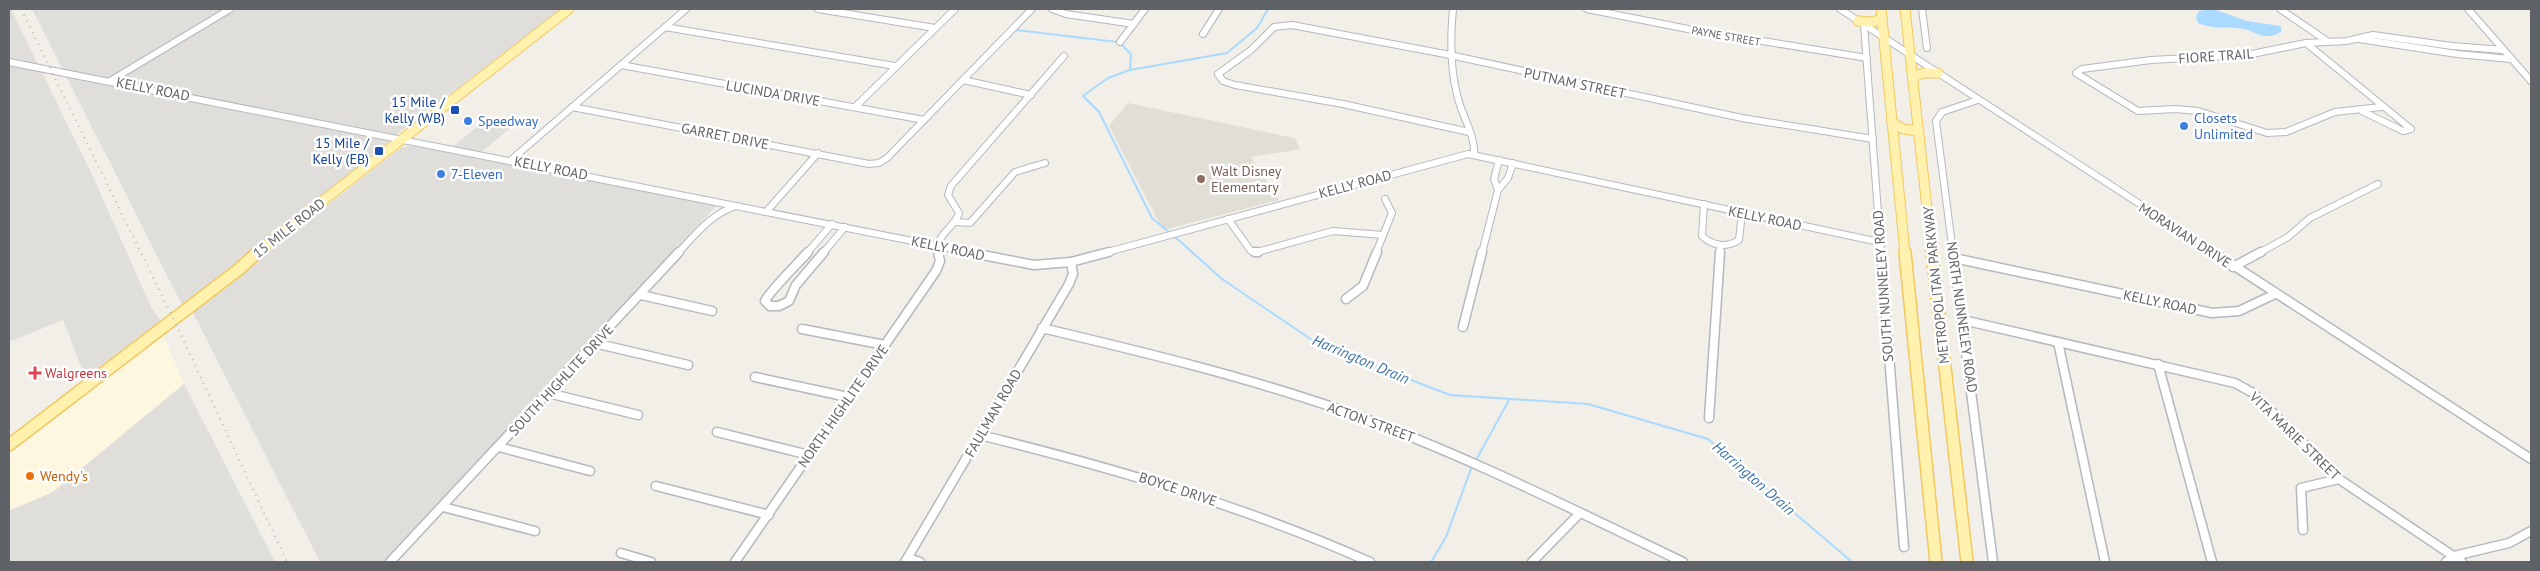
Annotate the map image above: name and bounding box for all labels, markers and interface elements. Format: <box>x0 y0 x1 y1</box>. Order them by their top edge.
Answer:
street label: PAYNE STREET <box>1690 23 1762 49</box>
street label: FIORE TRAIL <box>2178 44 2254 68</box>
street label: PUTNAM STREET <box>1523 63 1628 103</box>
street label: KELLY ROAD <box>115 73 191 105</box>
street label: LUCINDA DRIVE <box>725 76 821 110</box>
place label: 15 Mile / Kelly (WB) <box>384 93 446 127</box>
marker: 15 Mile / Kelly (WB) <box>449 104 461 116</box>
place label: Closets Unlimited <box>2194 109 2253 143</box>
place label: Speedway <box>478 112 539 130</box>
marker: Speedway <box>462 115 474 127</box>
street label: GARRET DRIVE <box>680 119 770 153</box>
marker: Closets Unlimited <box>2178 120 2190 132</box>
place label: 15 Mile / Kelly (EB) <box>313 134 370 168</box>
marker: 15 Mile / Kelly (EB) <box>373 145 385 157</box>
street label: KELLY ROAD <box>513 152 589 184</box>
place label: Walt Disney Elementary <box>1211 162 1282 196</box>
place label: 7-Eleven <box>451 165 503 183</box>
street label: KELLY ROAD <box>1317 166 1393 202</box>
marker: 7-Eleven <box>435 168 447 180</box>
marker: Walt Disney Elementary <box>1195 173 1207 185</box>
street label: 15 MILE ROAD <box>249 194 329 262</box>
street label: MORAVIAN DRIVE <box>2135 198 2235 272</box>
street label: KELLY ROAD <box>1727 201 1803 235</box>
street label: METROPOLITAN PARKWAY <box>1919 205 1953 365</box>
street label: SOUTH NUNNELEY ROAD <box>1869 209 1897 363</box>
street label: KELLY ROAD <box>910 231 986 265</box>
street label: NORTH NUNNELEY ROAD <box>1942 240 1982 394</box>
street label: KELLY ROAD <box>2122 285 2198 319</box>
street label: SOUTH HIGHLITE DRIVE <box>505 321 617 439</box>
water label: Harrington Drain <box>1310 330 1412 388</box>
street label: NORTH HIGHLITE DRIVE <box>794 341 892 471</box>
place label: Walgreens <box>45 364 107 382</box>
street label: FAULMAN ROAD <box>961 366 1025 460</box>
marker: Walgreens <box>29 367 41 379</box>
street label: VITA MARIE STREET <box>2245 387 2344 484</box>
street label: ACTON STREET <box>1325 398 1417 446</box>
water label: Harrington Drain <box>1709 437 1799 519</box>
place label: Wendy's <box>40 467 88 485</box>
street label: BOYCE DRIVE <box>1137 468 1219 510</box>
marker: Wendy's <box>24 470 36 482</box>

